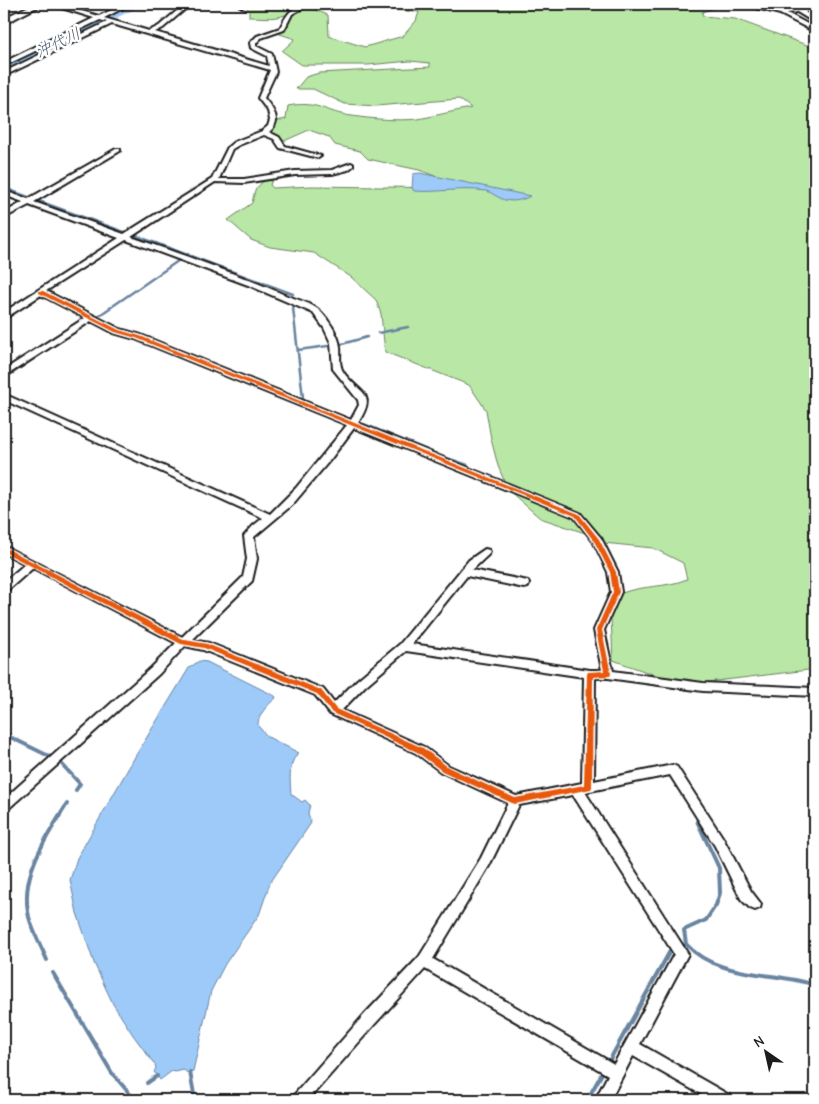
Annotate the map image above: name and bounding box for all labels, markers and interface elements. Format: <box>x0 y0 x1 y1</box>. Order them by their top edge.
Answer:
water label: 沖代川 <box>32 24 84 62</box>
north arrow <box>742 1026 792 1076</box>
text: N <box>750 1032 768 1051</box>

